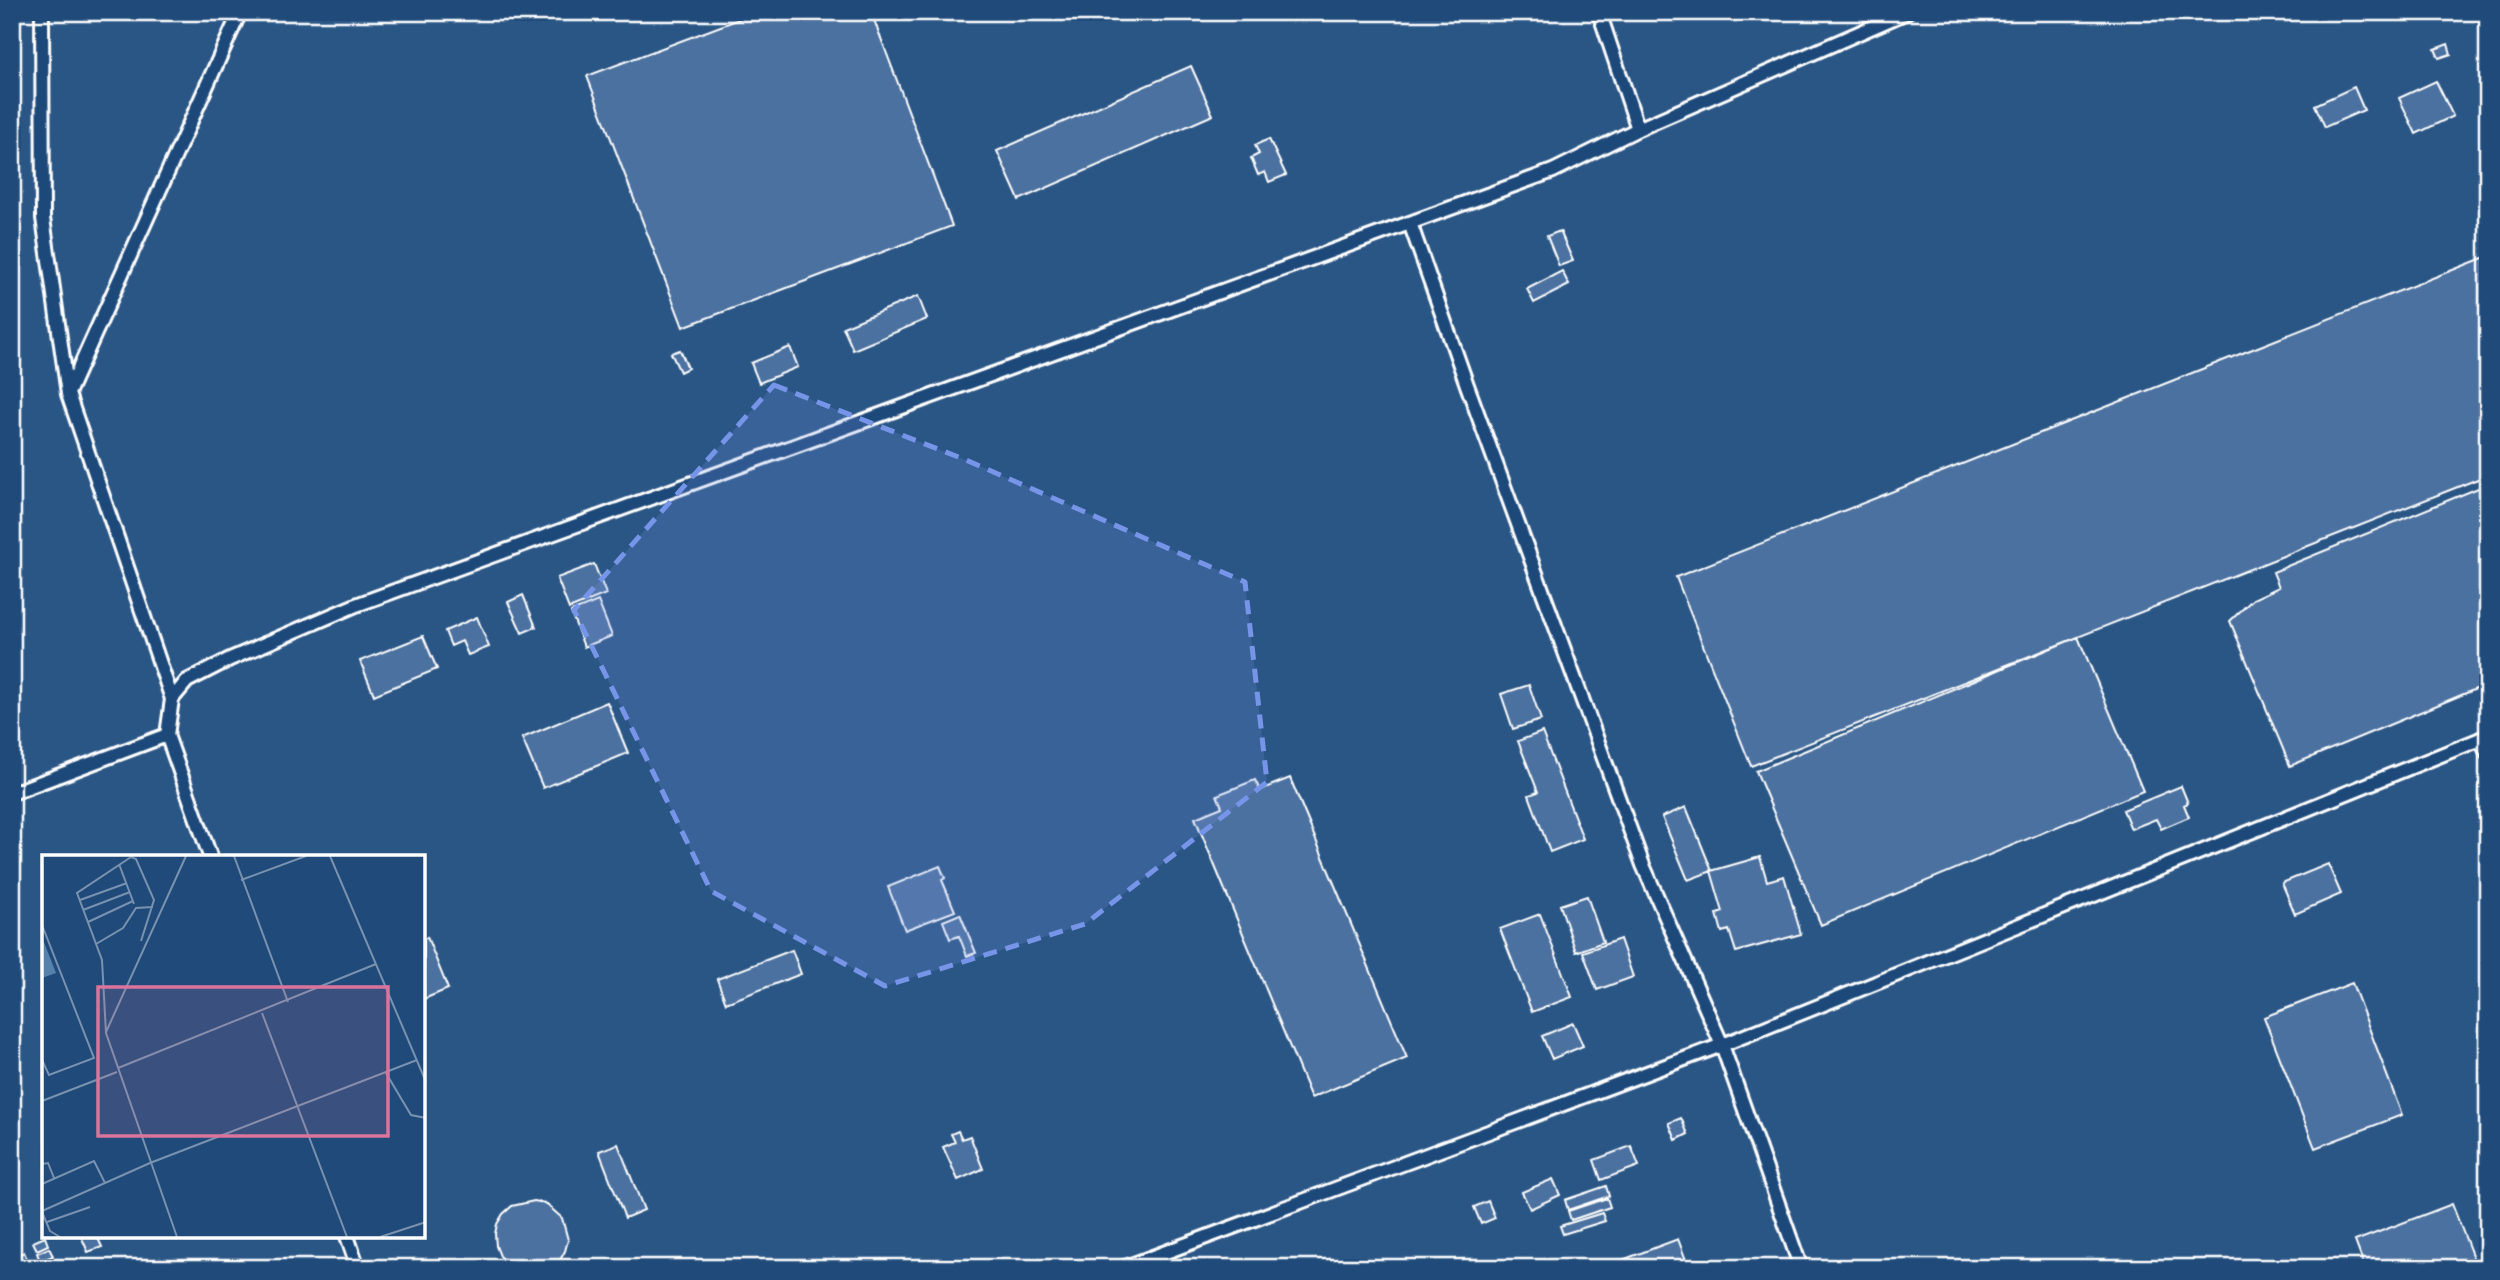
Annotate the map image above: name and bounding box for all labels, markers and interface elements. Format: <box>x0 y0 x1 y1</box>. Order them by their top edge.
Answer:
inset map <box>42 855 425 1238</box>

